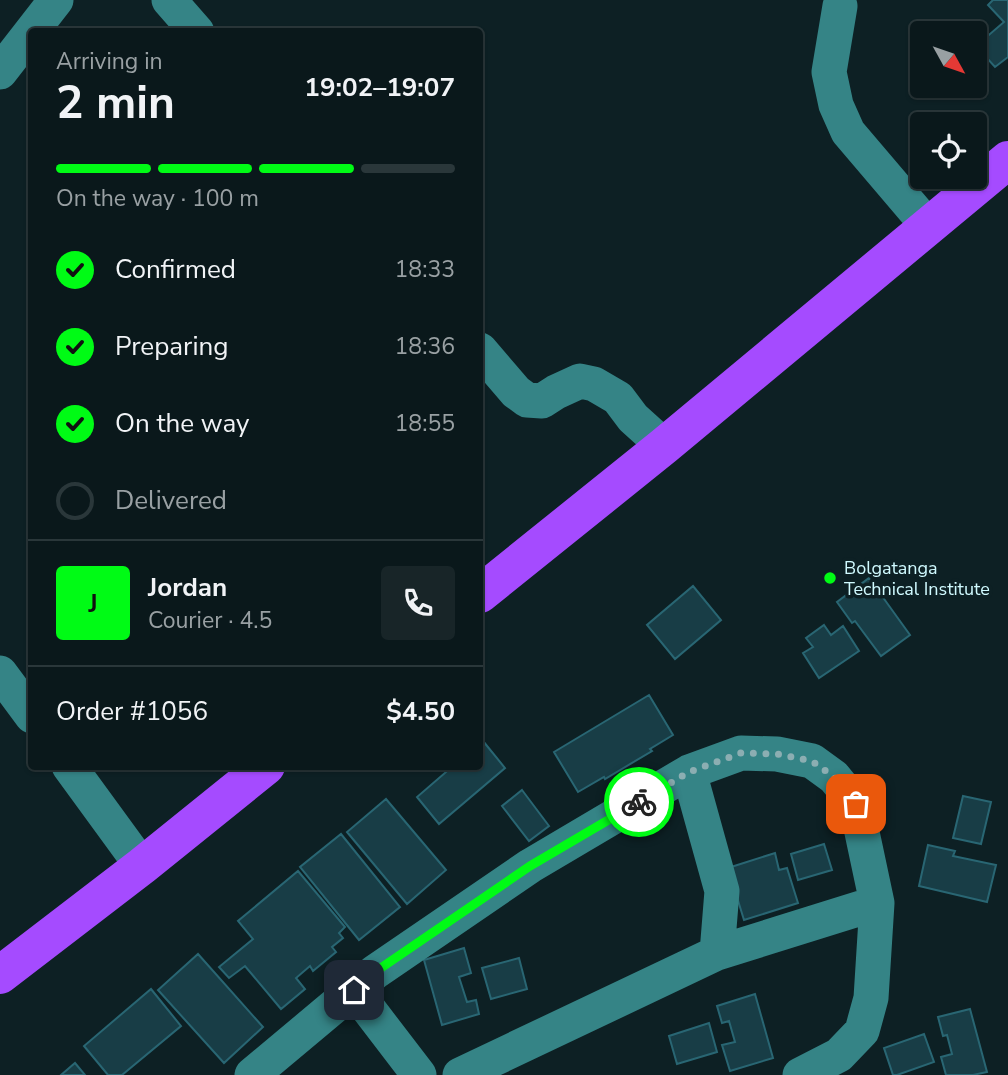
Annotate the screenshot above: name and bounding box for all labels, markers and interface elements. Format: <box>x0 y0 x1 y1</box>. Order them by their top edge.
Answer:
north arrow <box>910 21 987 98</box>
map controls <box>910 21 987 189</box>
text: Arriving in <box>56 46 163 77</box>
text: 19:02–19:07 <box>304 70 455 105</box>
text: 2 min <box>56 71 175 134</box>
button: locate <box>910 112 987 189</box>
text: On the way · 100 m <box>56 183 259 214</box>
icon: check <box>56 251 94 289</box>
text: Confirmed <box>115 252 236 287</box>
text: 18:33 <box>395 254 455 285</box>
icon: check <box>56 328 94 366</box>
text: Preparing <box>115 329 228 364</box>
text: 18:36 <box>395 331 455 362</box>
icon: check <box>56 405 94 443</box>
text: On the way <box>115 406 249 441</box>
text: 18:55 <box>395 408 455 439</box>
text: Delivered <box>115 483 227 518</box>
place label: Bolgatanga Technical Institute <box>844 556 990 601</box>
button: phone <box>381 566 455 640</box>
text: Jordan <box>148 570 227 605</box>
marker: Bolgatanga Technical Institute <box>822 570 838 586</box>
text: J <box>88 586 98 621</box>
text: Courier · 4.5 <box>148 605 272 636</box>
text: Order #1056 <box>56 694 208 729</box>
text: $4.50 <box>386 694 455 729</box>
courier <box>604 767 674 837</box>
pin <box>826 774 886 834</box>
icon: bike <box>620 783 658 821</box>
icon: bag <box>837 785 875 823</box>
pin <box>324 960 384 1020</box>
icon: home <box>335 971 373 1009</box>

